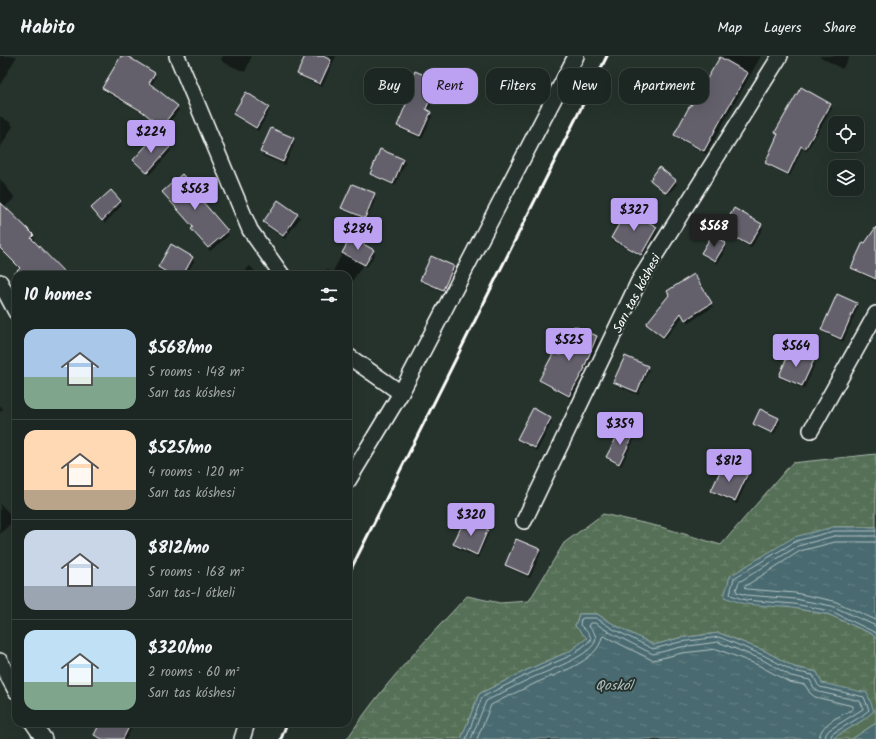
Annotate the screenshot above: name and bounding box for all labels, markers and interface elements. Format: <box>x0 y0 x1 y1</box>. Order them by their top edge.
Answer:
text: Habito <box>20 13 75 43</box>
text: Map <box>718 17 742 39</box>
text: Layers <box>764 17 802 39</box>
text: Share <box>824 17 856 39</box>
chip: Buy <box>364 68 414 104</box>
chip: Rent <box>422 68 478 104</box>
chip: Filters <box>486 68 550 104</box>
chip: New <box>558 68 611 104</box>
chip: Apartment <box>619 68 709 104</box>
map controls <box>828 116 864 196</box>
button: locate <box>828 116 864 152</box>
pin: $224 <box>127 120 175 154</box>
text: $224 <box>136 122 166 143</box>
button: layers <box>828 160 864 196</box>
pin: $563 <box>171 177 219 211</box>
text: $563 <box>181 179 209 200</box>
pin: $327 <box>610 198 658 232</box>
text: $327 <box>620 200 648 221</box>
pin: $568 <box>690 214 738 248</box>
text: $568 <box>700 216 729 237</box>
pin: $284 <box>334 217 382 251</box>
text: $284 <box>343 219 373 240</box>
street label: Sarı tas kóshesi <box>608 250 667 337</box>
text: 10 homes <box>24 282 92 309</box>
icon: filters <box>318 284 340 306</box>
pin: $525 <box>545 328 593 362</box>
text: $525 <box>555 330 583 351</box>
pin: $564 <box>772 334 820 368</box>
text: $568/mo <box>148 335 212 362</box>
text: $564 <box>782 336 810 357</box>
icon: home <box>56 345 104 393</box>
text: 5 rooms · 148 m² <box>148 362 244 383</box>
text: Sarı tas kóshesi <box>148 383 235 404</box>
pin: $359 <box>596 412 644 446</box>
text: $359 <box>606 414 634 435</box>
text: $525/mo <box>148 435 212 462</box>
icon: home <box>56 446 104 494</box>
pin: $812 <box>705 449 753 483</box>
text: $812 <box>716 451 742 472</box>
text: 4 rooms · 120 m² <box>148 462 244 483</box>
text: Sarı tas kóshesi <box>148 483 235 504</box>
pin: $320 <box>447 503 495 537</box>
text: $320 <box>456 505 486 526</box>
text: $812/mo <box>148 535 210 562</box>
icon: home <box>56 546 104 594</box>
text: 5 rooms · 168 m² <box>148 562 244 583</box>
text: Sarı tas-1 ótkeli <box>148 583 235 604</box>
text: $320/mo <box>148 635 212 662</box>
icon: home <box>56 646 104 694</box>
text: 2 rooms · 60 m² <box>148 662 240 683</box>
water label: Qoskól <box>595 675 635 697</box>
text: Sarı tas kóshesi <box>148 683 235 704</box>

